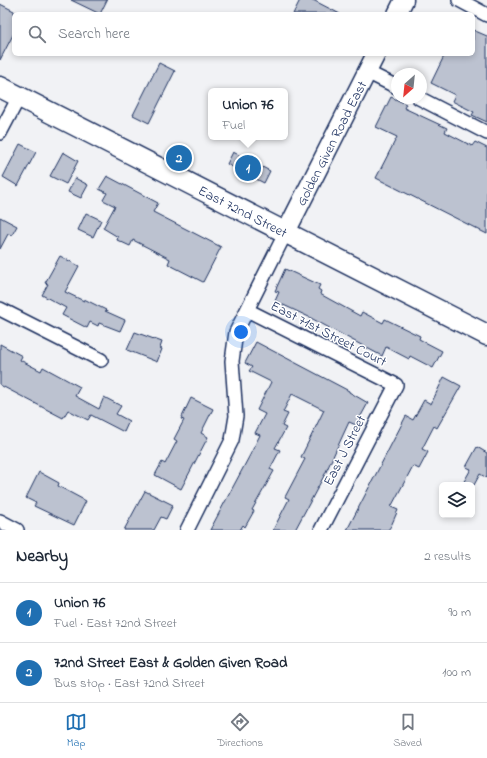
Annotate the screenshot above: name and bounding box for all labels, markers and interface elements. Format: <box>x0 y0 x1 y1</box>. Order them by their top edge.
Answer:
search box <box>12 12 475 56</box>
icon: search <box>26 23 48 45</box>
text: Search here <box>58 23 130 45</box>
north arrow <box>391 68 427 104</box>
street label: Golden Given Road East <box>292 77 373 210</box>
popup <box>208 88 288 140</box>
text: Union 76 <box>222 94 274 116</box>
text: Fuel <box>222 116 245 135</box>
pin: 2 <box>166 143 192 173</box>
pin: 1 <box>235 153 261 183</box>
street label: East 72nd Street <box>194 181 291 244</box>
street label: East 71st Street Court <box>267 296 390 373</box>
your location <box>231 322 251 342</box>
street label: East J Street <box>319 411 372 490</box>
map controls <box>439 482 475 518</box>
button: layers <box>439 482 475 518</box>
text: Nearby <box>16 544 68 569</box>
text: 2 results <box>424 547 471 566</box>
text: Union 76 <box>54 592 105 614</box>
text: 1 <box>27 603 31 622</box>
text: 90 m <box>448 603 471 622</box>
text: Fuel · East 72nd Street <box>54 614 177 633</box>
text: 72nd Street East & Golden Given Road <box>54 652 287 674</box>
text: 2 <box>26 663 32 682</box>
text: 100 m <box>442 663 471 682</box>
text: Bus stop · East 72nd Street <box>54 674 205 693</box>
tab: Map <box>65 711 87 751</box>
tab: Directions <box>217 711 263 751</box>
tab: Saved <box>393 711 422 751</box>

